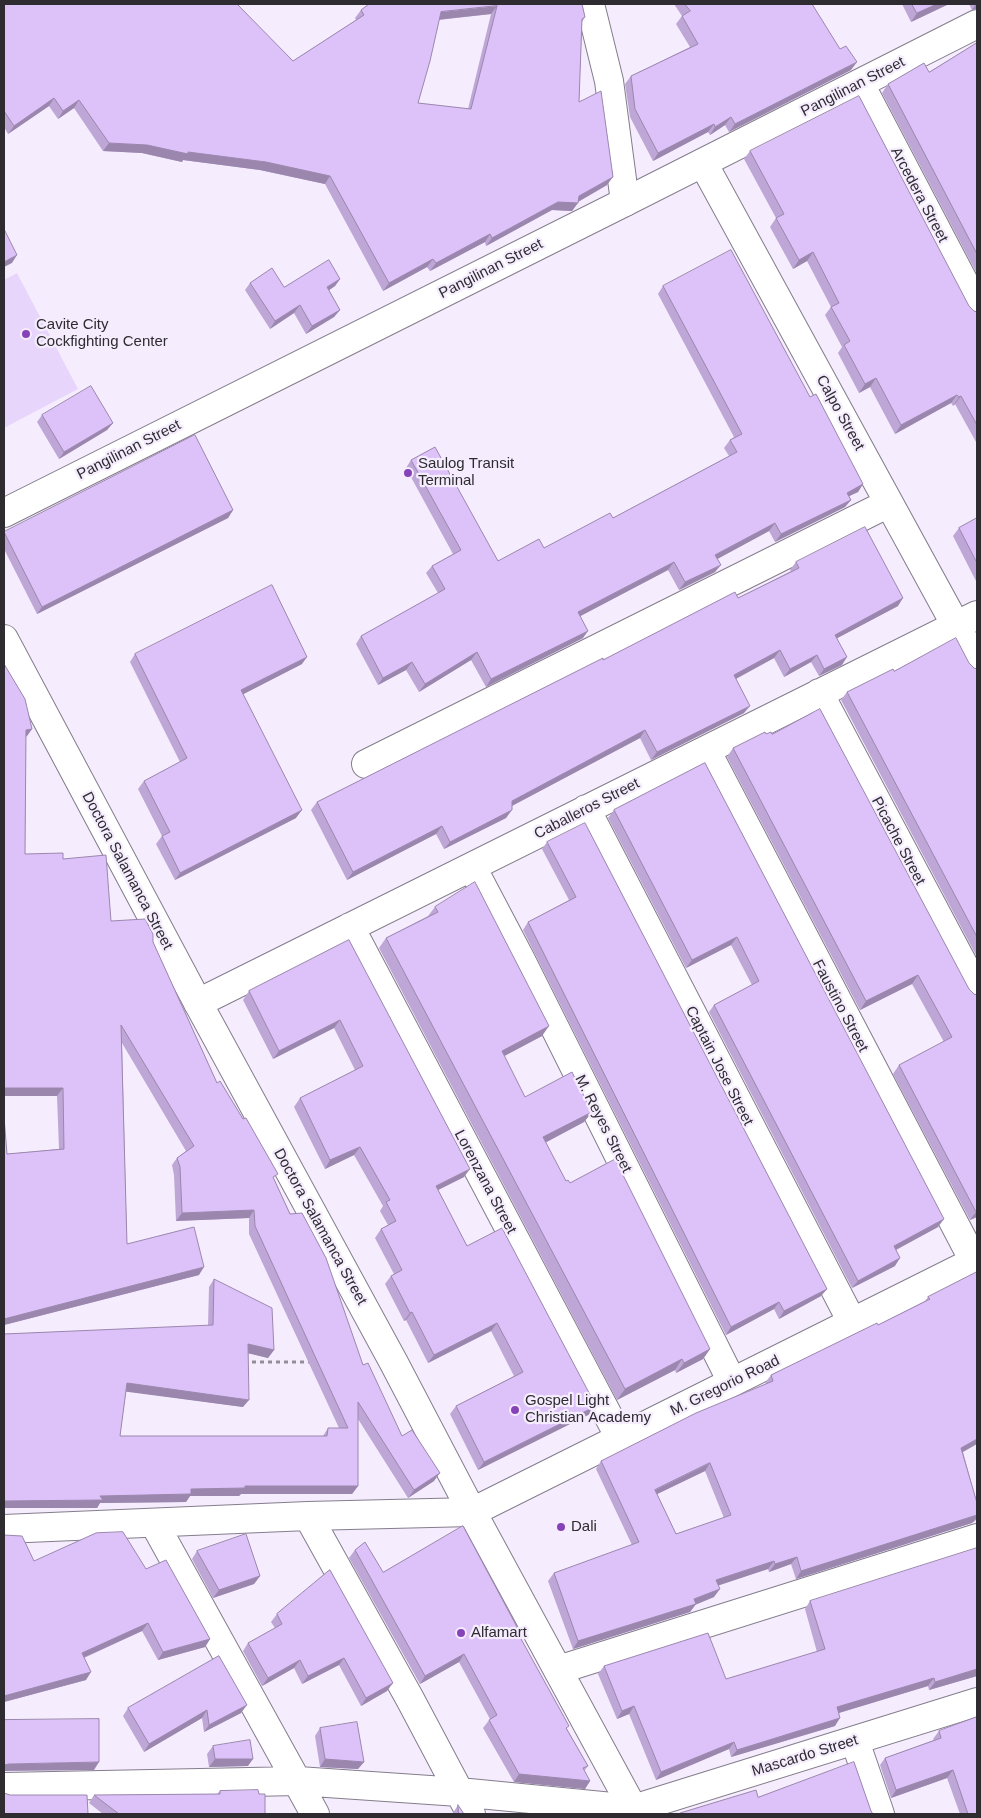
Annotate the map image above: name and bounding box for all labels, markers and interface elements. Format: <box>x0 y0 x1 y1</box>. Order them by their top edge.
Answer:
street label: Pangilinan Street <box>798 53 908 121</box>
street label: Arcedera Street <box>886 144 952 246</box>
street label: Pangilinan Street <box>436 235 546 303</box>
place label: Cavite City Cockfighting Center <box>36 316 168 351</box>
marker: Cavite City Cockfighting Center <box>20 328 32 340</box>
street label: Calpo Street <box>812 372 868 454</box>
street label: Pangilinan Street <box>74 416 184 484</box>
place label: Saulog Transit Terminal <box>418 455 514 490</box>
marker: Saulog Transit Terminal <box>402 467 414 479</box>
street label: Caballeros Street <box>531 775 643 843</box>
street label: Doctora Salamanca Street <box>78 789 176 953</box>
street label: Picache Street <box>867 794 929 888</box>
street label: Faustino Street <box>808 957 872 1055</box>
street label: Captain Jose Street <box>681 1003 757 1129</box>
street label: M. Reyes Street <box>571 1072 635 1176</box>
street label: Lorenzana Street <box>450 1127 520 1237</box>
street label: Doctora Salamanca Street <box>269 1146 371 1308</box>
street label: M. Gregorio Road <box>667 1352 783 1420</box>
place label: Gospel Light Christian Academy <box>525 1392 651 1427</box>
marker: Gospel Light Christian Academy <box>509 1404 521 1416</box>
place label: Dali <box>571 1518 597 1536</box>
marker: Dali <box>555 1521 567 1533</box>
place label: Alfamart <box>471 1624 527 1642</box>
marker: Alfamart <box>455 1627 467 1639</box>
street label: Mascardo Street <box>750 1731 860 1781</box>

